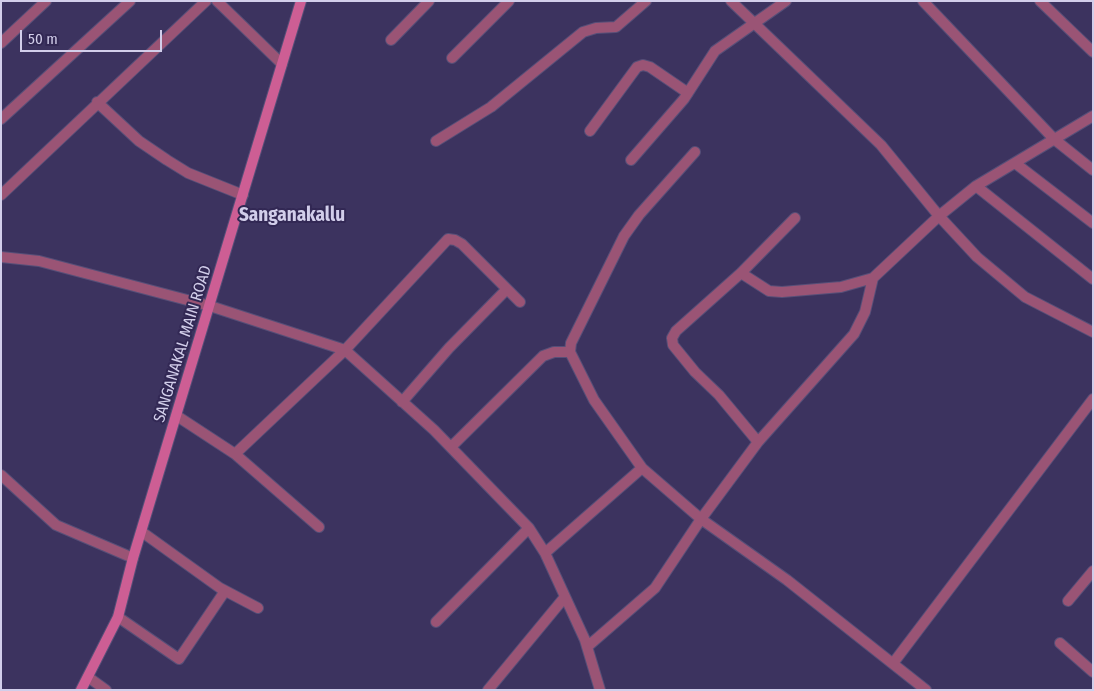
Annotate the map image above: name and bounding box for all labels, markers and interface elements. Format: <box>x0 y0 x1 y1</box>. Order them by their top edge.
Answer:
scale bar <box>22 20 165 52</box>
text: 50 m <box>28 30 58 48</box>
district label: Sanganakallu <box>239 205 345 227</box>
street label: SANGANAKAL MAIN ROAD <box>150 263 216 425</box>

